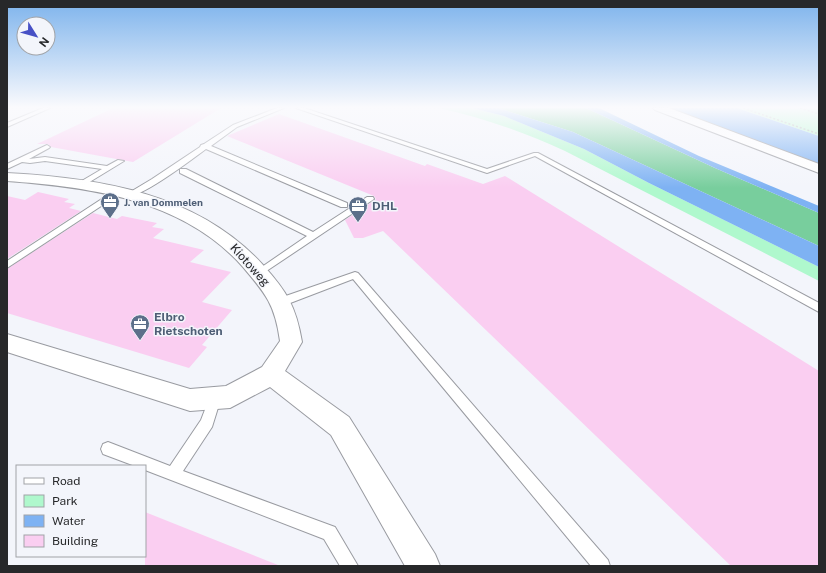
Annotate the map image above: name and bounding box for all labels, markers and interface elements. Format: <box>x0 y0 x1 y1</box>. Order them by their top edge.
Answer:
north arrow <box>16 16 56 56</box>
text: N <box>37 35 51 49</box>
office icon: J. van Dommelen <box>99 191 121 219</box>
office icon: DHL <box>347 195 369 223</box>
place label: J. van Dommelen <box>124 196 203 208</box>
place label: DHL <box>372 199 397 213</box>
street label: Kiotoweg <box>227 241 273 289</box>
place label: Elbro Rietschoten <box>154 310 223 338</box>
office icon: Elbro Rietschoten <box>129 313 151 341</box>
legend <box>16 465 146 557</box>
text: Road <box>52 474 80 488</box>
text: Park <box>52 494 78 508</box>
text: Water <box>52 514 86 528</box>
text: Building <box>52 534 98 548</box>

